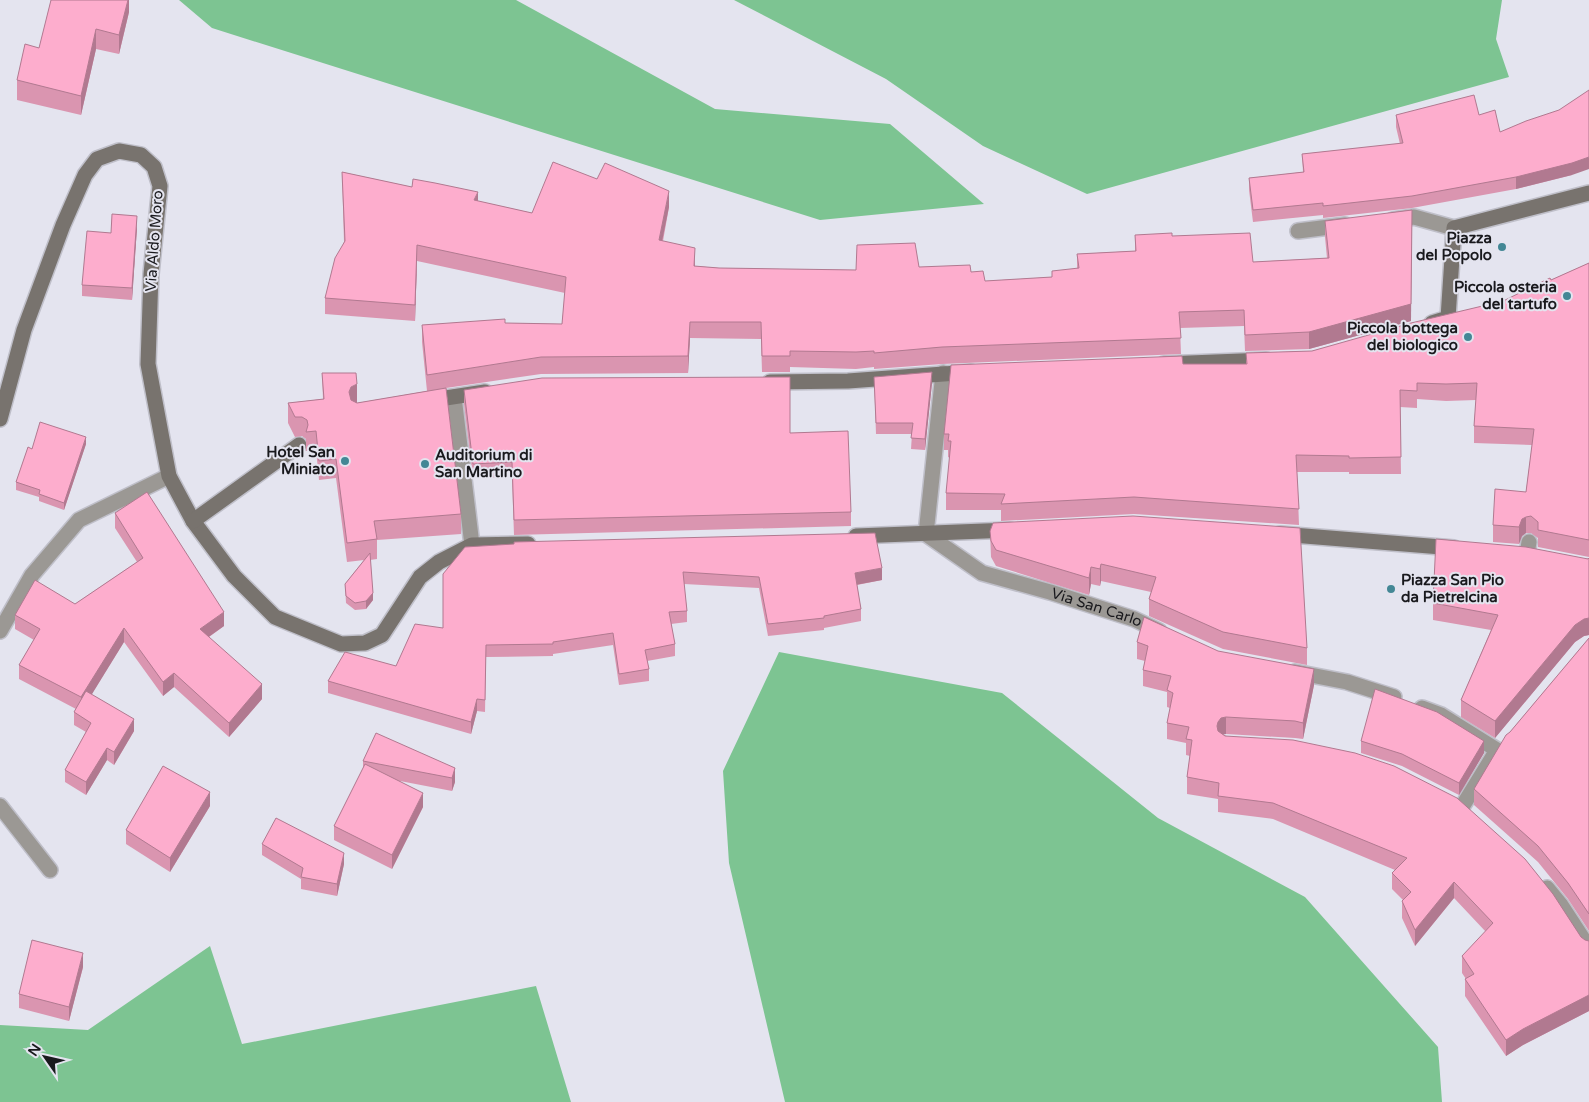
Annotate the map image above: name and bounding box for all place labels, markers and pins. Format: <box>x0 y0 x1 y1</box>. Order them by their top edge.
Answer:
place label: Piazza del Popolo <box>1416 229 1492 265</box>
marker: Piazza del Popolo <box>1496 241 1508 253</box>
place label: Piccola osteria del tartufo <box>1454 278 1557 313</box>
marker: Piccola osteria del tartufo <box>1561 290 1573 302</box>
place label: Piccola bottega del biologico <box>1347 319 1458 355</box>
marker: Piccola bottega del biologico <box>1462 331 1474 343</box>
place label: Hotel San Miniato <box>266 443 335 478</box>
place label: Auditorium di San Martino <box>435 446 533 481</box>
marker: Hotel San Miniato <box>339 455 351 467</box>
marker: Auditorium di San Martino <box>419 458 431 470</box>
place label: Piazza San Pio da Pietrelcina <box>1401 571 1504 606</box>
marker: Piazza San Pio da Pietrelcina <box>1385 583 1397 595</box>

